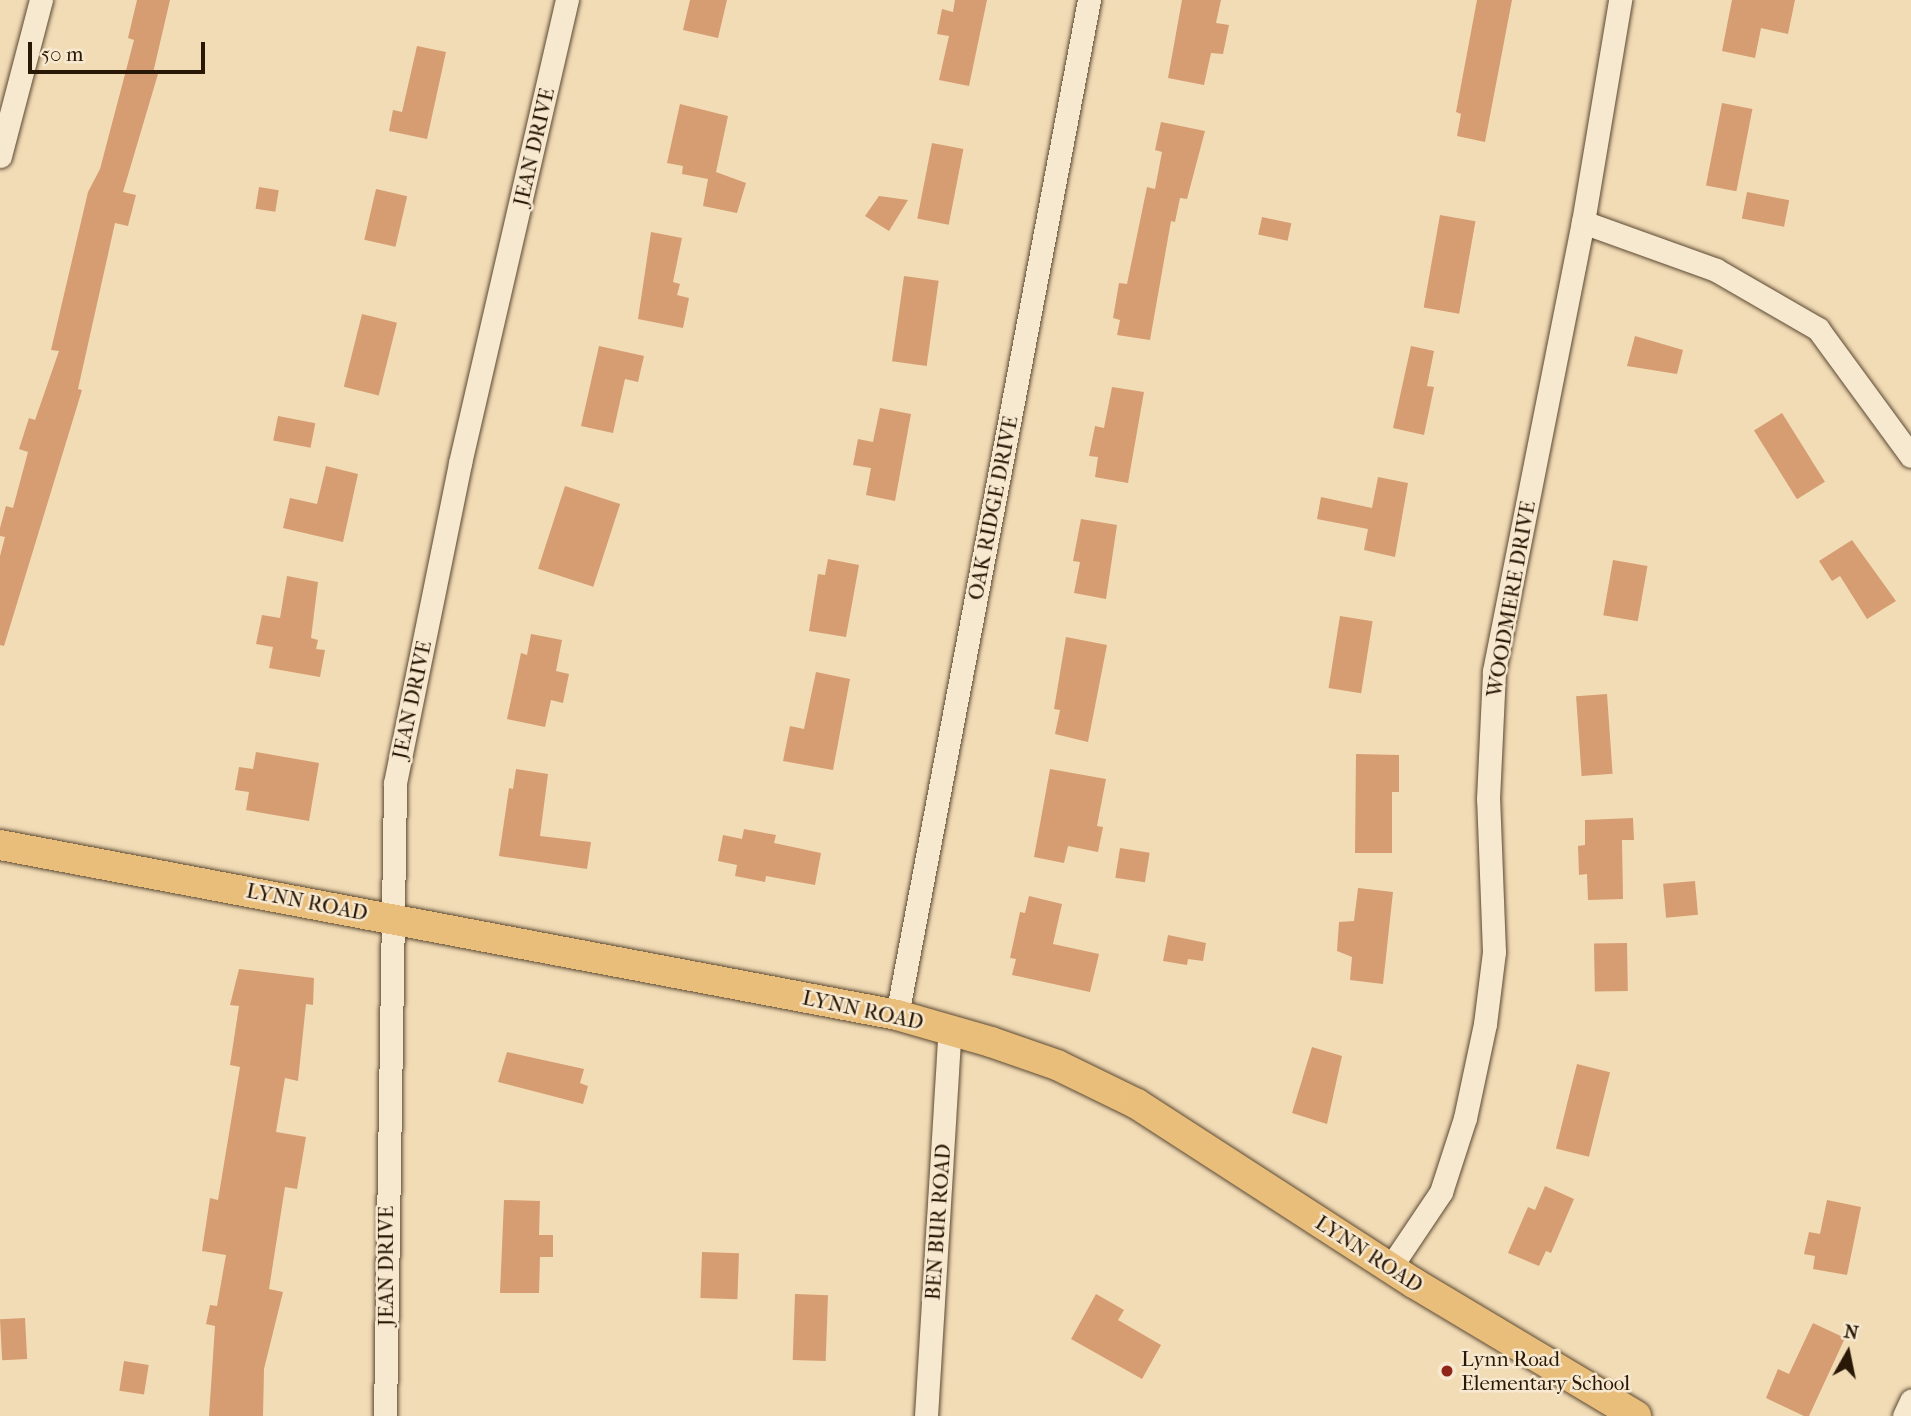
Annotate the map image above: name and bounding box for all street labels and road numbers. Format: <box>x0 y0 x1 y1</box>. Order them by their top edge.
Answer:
street label: JEAN DRIVE <box>508 85 560 209</box>
street label: OAK RIDGE DRIVE <box>963 414 1023 602</box>
street label: WOODMERE DRIVE <box>1481 499 1541 699</box>
street label: JEAN DRIVE <box>387 638 437 762</box>
street label: LYNN ROAD <box>244 878 370 926</box>
street label: LYNN ROAD <box>800 985 926 1035</box>
street label: BEN BUR ROAD <box>920 1143 956 1301</box>
street label: JEAN DRIVE <box>373 1206 399 1326</box>
street label: LYNN ROAD <box>1311 1210 1427 1298</box>

